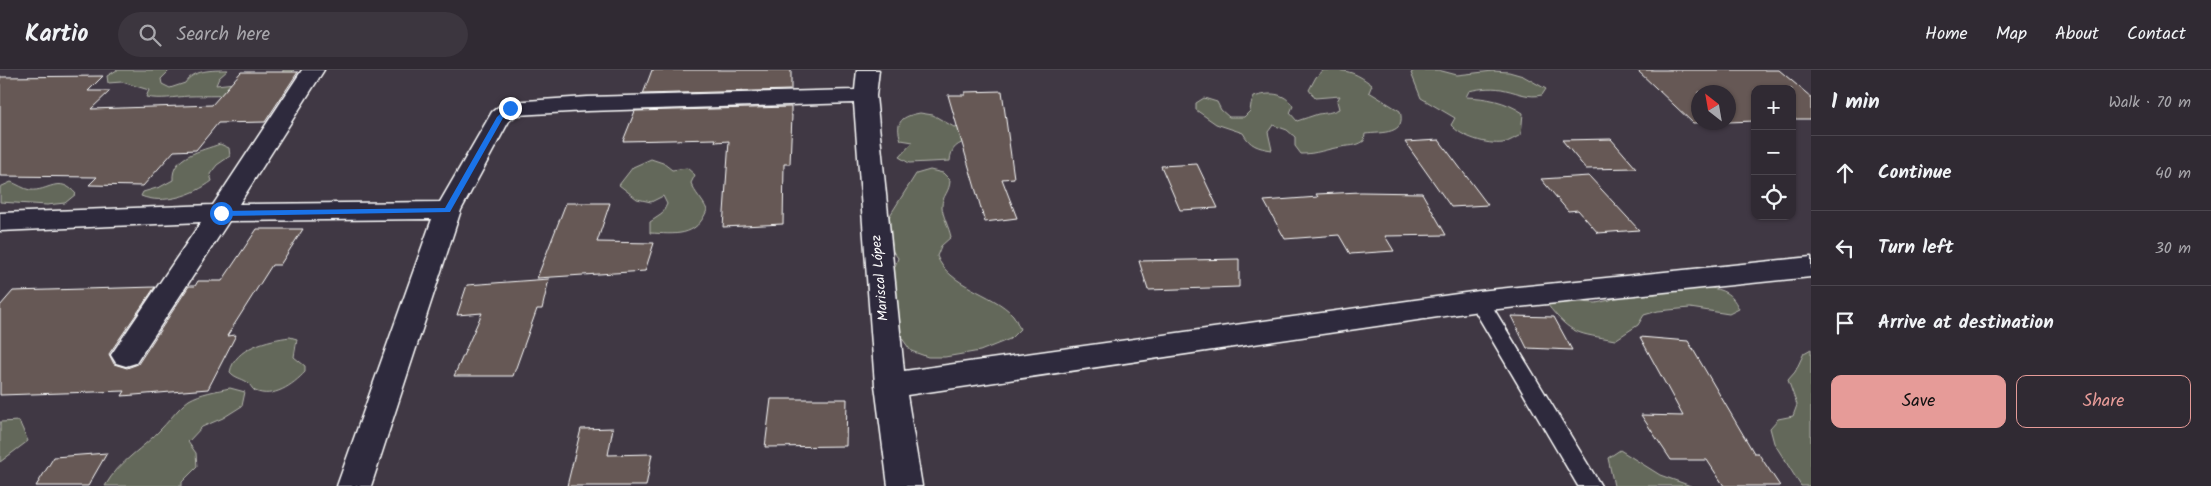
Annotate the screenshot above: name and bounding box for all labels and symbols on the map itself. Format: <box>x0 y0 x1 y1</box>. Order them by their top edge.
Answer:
north arrow <box>1691 85 1736 130</box>
route end <box>499 97 522 120</box>
route start <box>210 202 233 225</box>
street label: Mariscal López <box>865 234 895 322</box>

